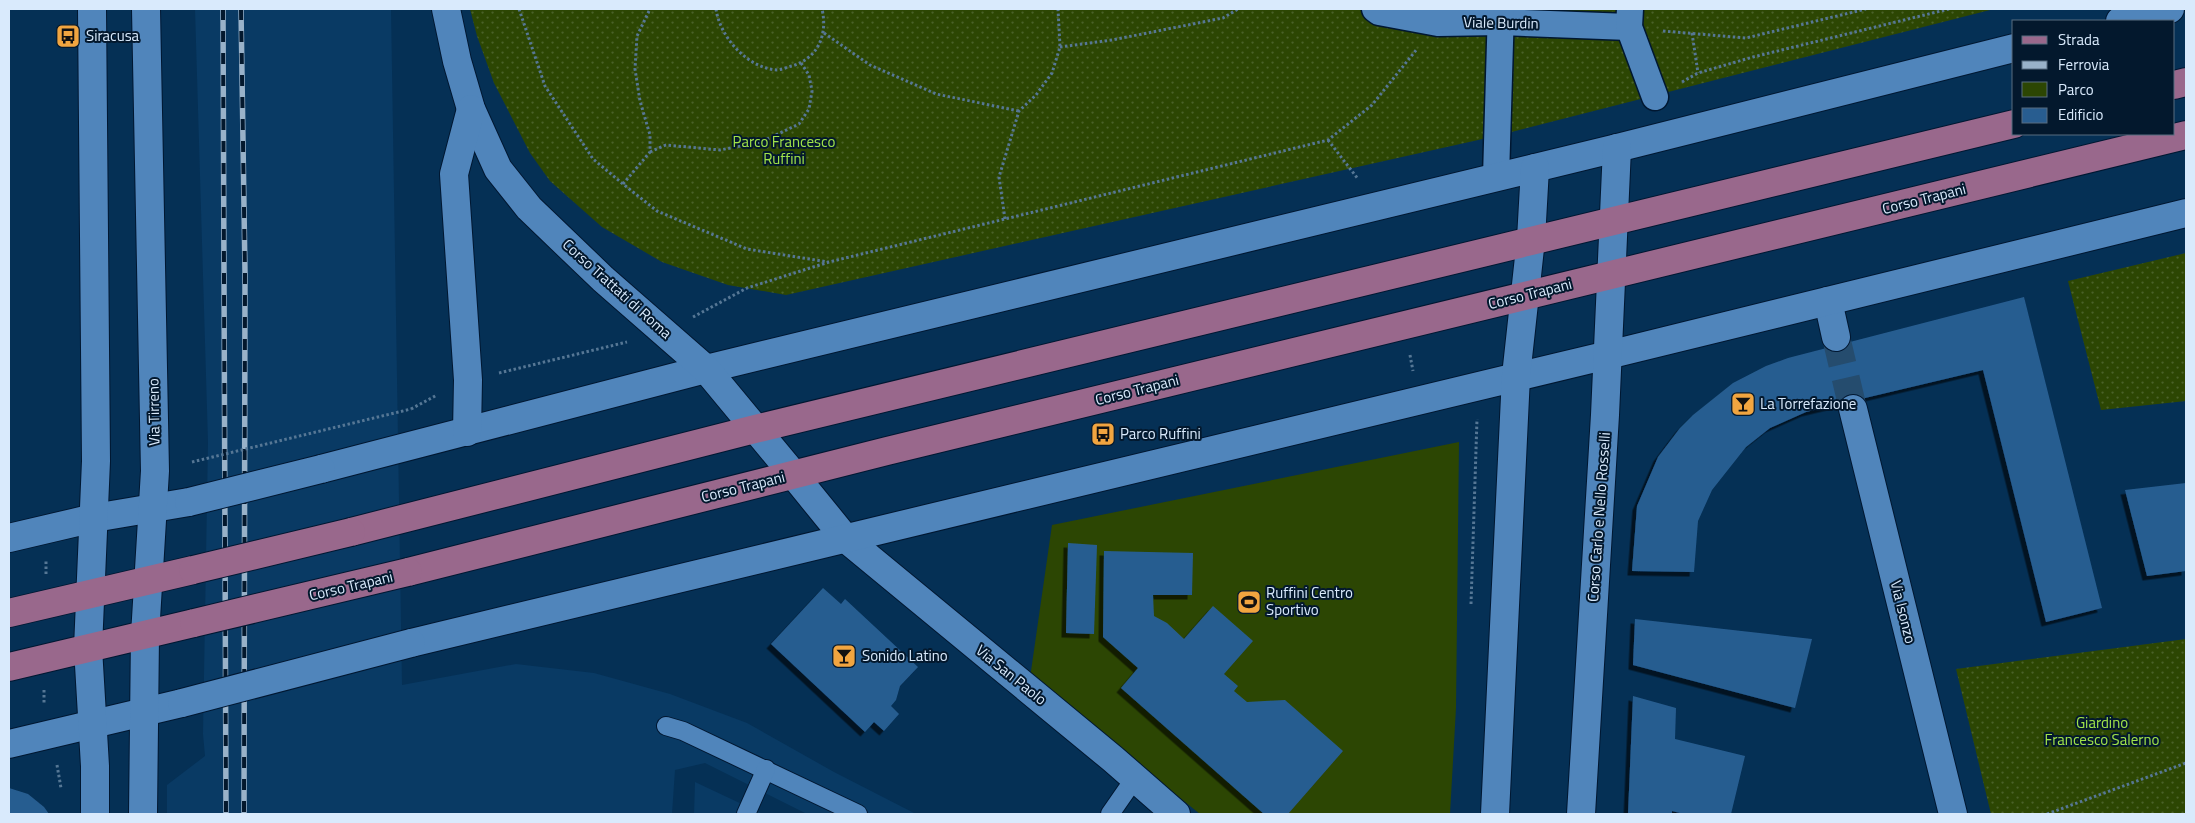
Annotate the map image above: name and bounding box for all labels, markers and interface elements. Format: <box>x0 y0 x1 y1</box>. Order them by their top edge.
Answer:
street label: Viale Burdin <box>1463 10 1539 35</box>
legend <box>2012 20 2175 135</box>
bus stop icon: Siracusa <box>55 23 81 49</box>
place label: Siracusa <box>86 24 140 47</box>
text: Strada <box>2058 28 2100 51</box>
text: Ferrovia <box>2058 53 2110 76</box>
text: Parco <box>2058 78 2094 101</box>
text: Edificio <box>2058 103 2103 126</box>
park label: Parco Francesco Ruffini <box>733 130 835 170</box>
street label: Corso Trapani <box>1880 177 1968 220</box>
street label: Corso Trattati di Roma <box>558 233 677 344</box>
street label: Corso Trapani <box>1486 272 1574 315</box>
street label: Corso Trapani <box>1093 368 1181 411</box>
street label: Via Tirreno <box>141 378 166 446</box>
bar icon: La Torrefazione <box>1730 391 1756 417</box>
place label: La Torrefazione <box>1760 392 1856 415</box>
bus stop icon: Parco Ruffini <box>1090 421 1116 447</box>
place label: Parco Ruffini <box>1120 422 1201 445</box>
street label: Corso Carlo e Nello Rosselli <box>1581 431 1616 603</box>
street label: Corso Trapani <box>699 465 787 508</box>
street label: Corso Trapani <box>307 565 395 606</box>
street label: Via Isonzo <box>1885 578 1922 646</box>
place label: Ruffini Centro Sportivo <box>1266 581 1353 621</box>
sports icon: Ruffini Centro Sportivo <box>1236 589 1262 615</box>
street label: Via San Paolo <box>971 639 1052 710</box>
bar icon: Sonido Latino <box>831 643 857 669</box>
place label: Sonido Latino <box>862 644 948 667</box>
park label: Giardino Francesco Salerno <box>2045 711 2160 751</box>

